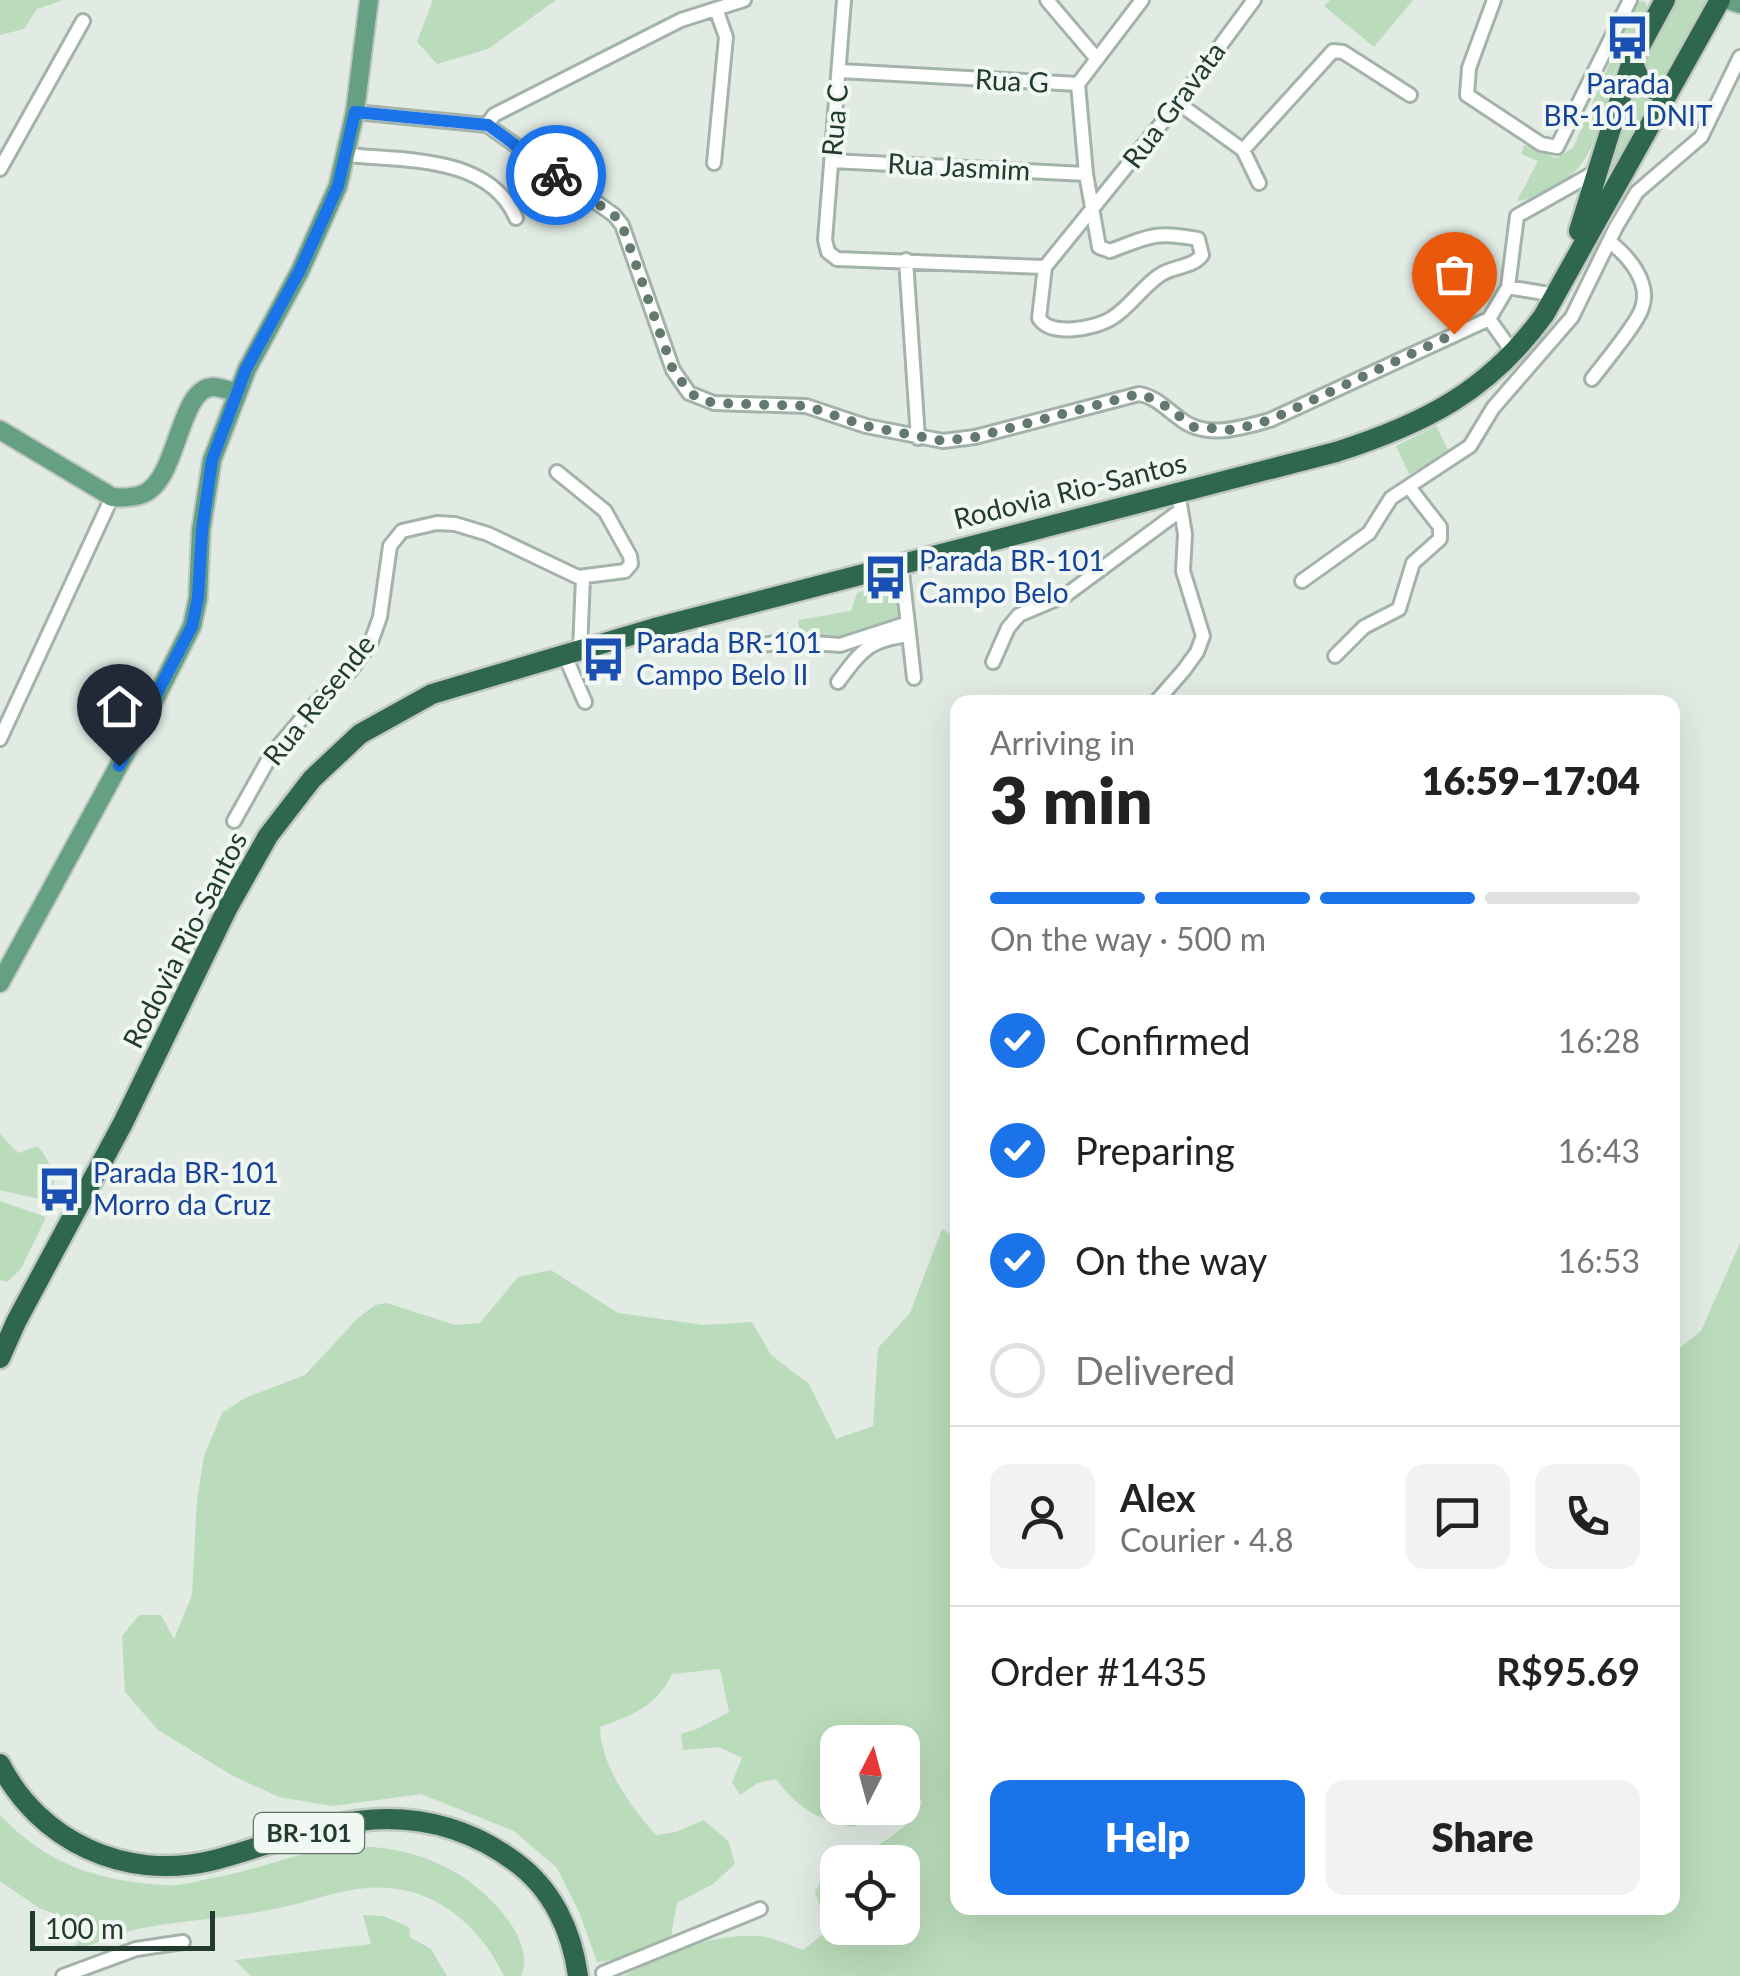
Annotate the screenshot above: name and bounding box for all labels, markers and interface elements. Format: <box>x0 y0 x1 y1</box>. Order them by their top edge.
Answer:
bus stop icon: Parada BR-101 DNIT <box>1604 14 1652 62</box>
street label: Rua Gravata <box>1115 35 1232 174</box>
street label: Rua G <box>974 61 1050 99</box>
place label: Parada BR-101 DNIT <box>1544 66 1713 132</box>
street label: Rua C <box>814 82 854 157</box>
courier <box>506 125 606 225</box>
street label: Rua Jasmim <box>887 145 1031 187</box>
icon: bike <box>529 148 584 203</box>
pin <box>1412 232 1497 335</box>
icon: bag <box>1427 247 1482 302</box>
street label: Rodovia Rio-Santos <box>950 445 1190 535</box>
place label: Parada BR-101 Campo Belo <box>919 543 1105 609</box>
bus stop icon: Parada BR-101 Campo Belo <box>862 553 910 601</box>
place label: Parada BR-101 Campo Belo II <box>636 625 822 691</box>
street label: Rua Resende <box>255 627 381 771</box>
bus stop icon: Parada BR-101 Campo Belo II <box>579 635 627 683</box>
pin <box>77 664 162 767</box>
icon: home <box>92 679 147 734</box>
text: Arriving in <box>990 723 1135 762</box>
text: 16:59–17:04 <box>1421 757 1640 803</box>
text: 3 min <box>990 760 1152 838</box>
street label: Rodovia Rio-Santos <box>115 826 253 1054</box>
text: On the way · 500 m <box>990 919 1266 958</box>
icon: check <box>990 1013 1045 1068</box>
text: Confirmed <box>1075 1017 1251 1063</box>
text: 16:28 <box>1558 1021 1640 1060</box>
icon: check <box>990 1123 1045 1178</box>
text: Preparing <box>1075 1127 1235 1173</box>
text: 16:43 <box>1558 1131 1640 1170</box>
place label: Parada BR-101 Morro da Cruz <box>93 1155 279 1221</box>
bus stop icon: Parada BR-101 Morro da Cruz <box>36 1165 84 1213</box>
icon: check <box>990 1233 1045 1288</box>
text: On the way <box>1075 1237 1267 1283</box>
text: 16:53 <box>1558 1241 1640 1280</box>
text: Delivered <box>1075 1347 1235 1393</box>
button: person <box>990 1464 1095 1569</box>
button: chat <box>1405 1464 1510 1569</box>
button: phone <box>1535 1464 1640 1569</box>
text: Alex <box>1120 1474 1196 1520</box>
text: Courier · 4.8 <box>1120 1520 1294 1559</box>
text: Order #1435 <box>990 1648 1207 1694</box>
text: R$95.69 <box>1496 1648 1640 1694</box>
north arrow <box>820 1725 920 1825</box>
map controls <box>820 1725 920 1945</box>
button: Help <box>990 1780 1305 1895</box>
button: Share <box>1325 1780 1640 1895</box>
road number: BR-101 <box>254 1813 364 1853</box>
button: locate <box>820 1845 920 1945</box>
scale bar <box>30 1906 215 1950</box>
text: 100 m <box>45 1911 124 1945</box>

